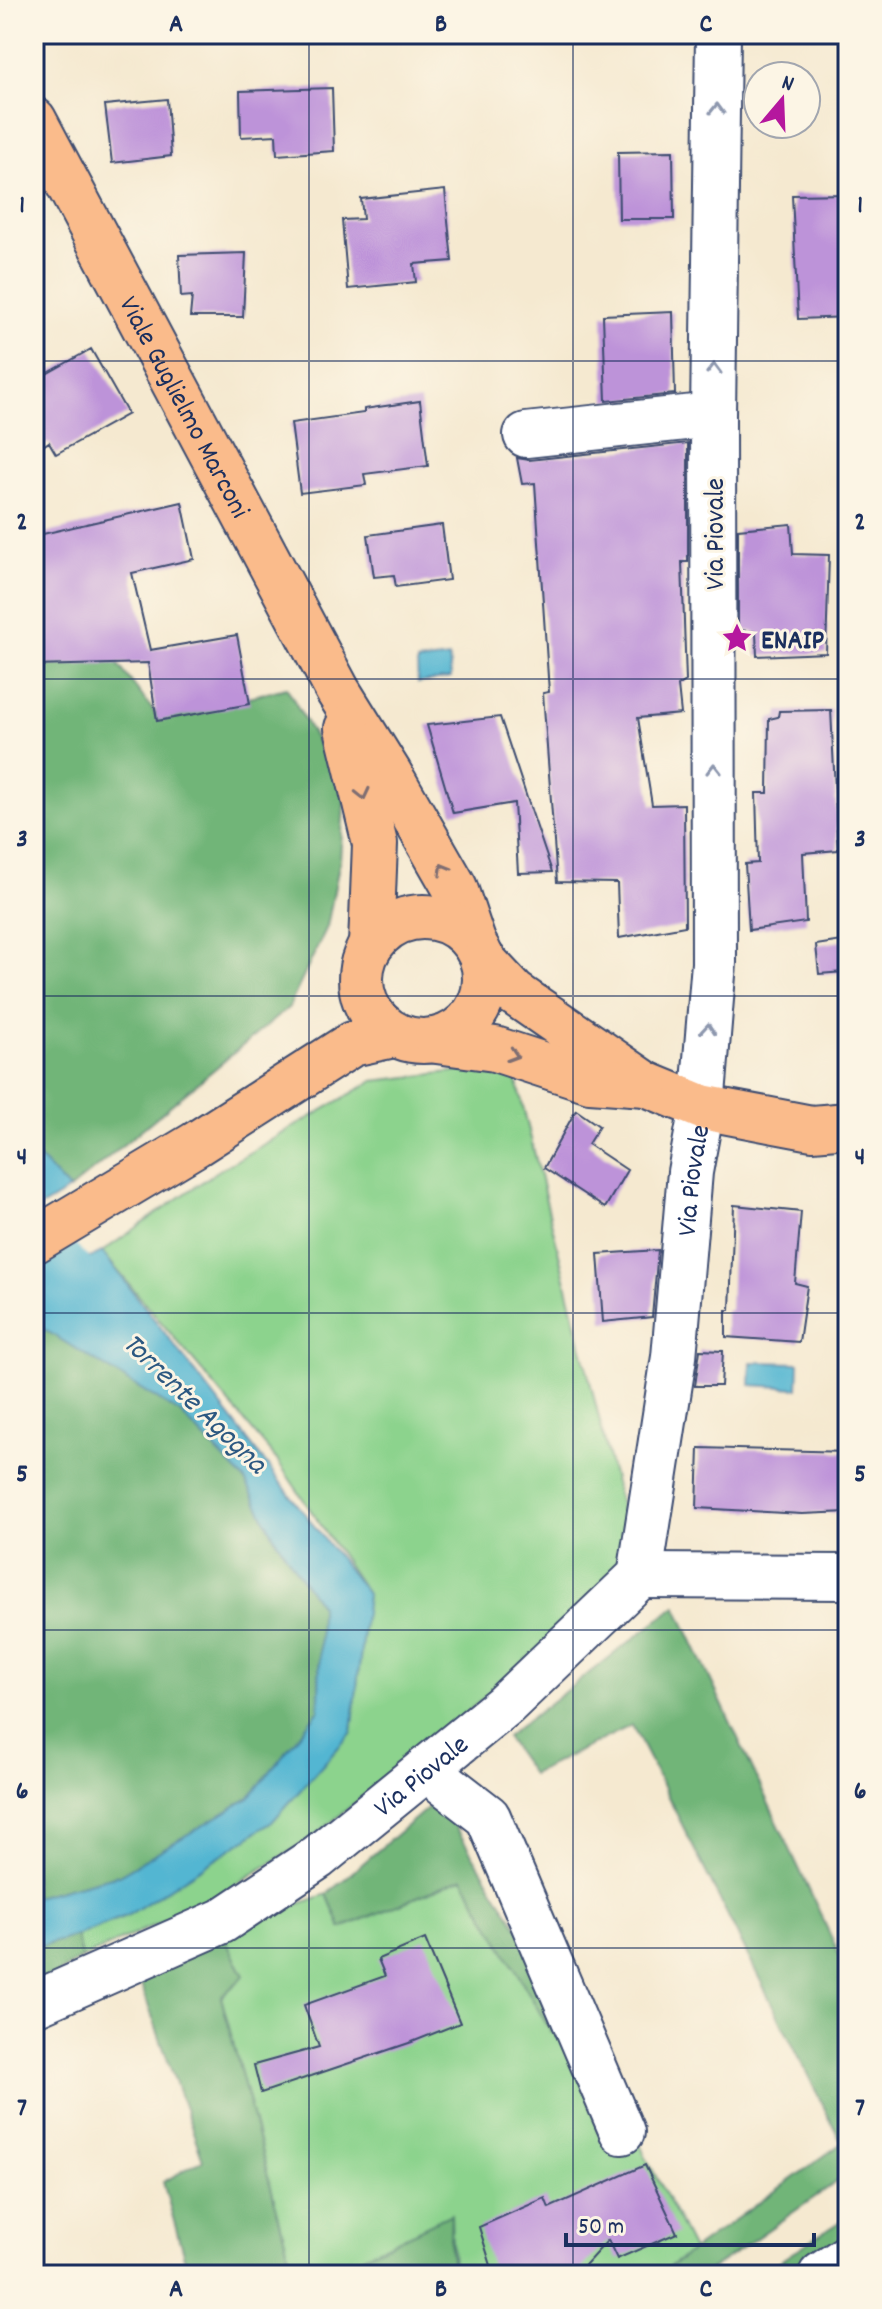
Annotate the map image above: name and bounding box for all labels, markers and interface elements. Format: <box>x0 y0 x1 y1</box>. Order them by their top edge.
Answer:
text: A <box>169 7 183 44</box>
text: B <box>435 7 447 44</box>
text: C <box>700 7 713 44</box>
north arrow <box>742 60 822 140</box>
text: N <box>777 68 798 101</box>
one-way arrow <box>708 102 726 115</box>
text: 1 <box>19 188 25 225</box>
text: 1 <box>857 188 863 225</box>
street label: Viale Guglielmo Marconi <box>106 290 257 526</box>
one-way arrow <box>705 362 723 375</box>
street label: Via Piovale <box>698 478 738 590</box>
text: 2 <box>16 505 28 542</box>
text: 2 <box>854 505 866 542</box>
place icon: ENAIP <box>720 621 754 655</box>
place label: ENAIP <box>761 623 825 663</box>
one-way arrow <box>705 762 723 775</box>
one-way arrow <box>354 786 371 800</box>
text: 3 <box>16 822 28 859</box>
text: 3 <box>854 822 866 859</box>
one-way arrow <box>438 863 454 878</box>
one-way arrow <box>699 1022 716 1035</box>
one-way arrow <box>506 1046 520 1062</box>
street label: Via Piovale <box>670 1122 723 1238</box>
text: 4 <box>17 1140 27 1177</box>
text: 4 <box>855 1140 865 1177</box>
water label: Torrente Agogna <box>111 1325 276 1487</box>
text: 5 <box>16 1457 28 1494</box>
text: 5 <box>854 1457 866 1494</box>
street label: Via Piovale <box>367 1727 479 1829</box>
text: 6 <box>16 1774 28 1811</box>
text: 6 <box>854 1774 866 1811</box>
text: 7 <box>17 2091 27 2128</box>
text: 7 <box>855 2091 865 2128</box>
scale bar <box>566 2197 814 2247</box>
text: 50 m <box>578 2211 624 2245</box>
text: A <box>169 2272 183 2309</box>
text: B <box>435 2272 447 2309</box>
text: C <box>700 2272 713 2309</box>

